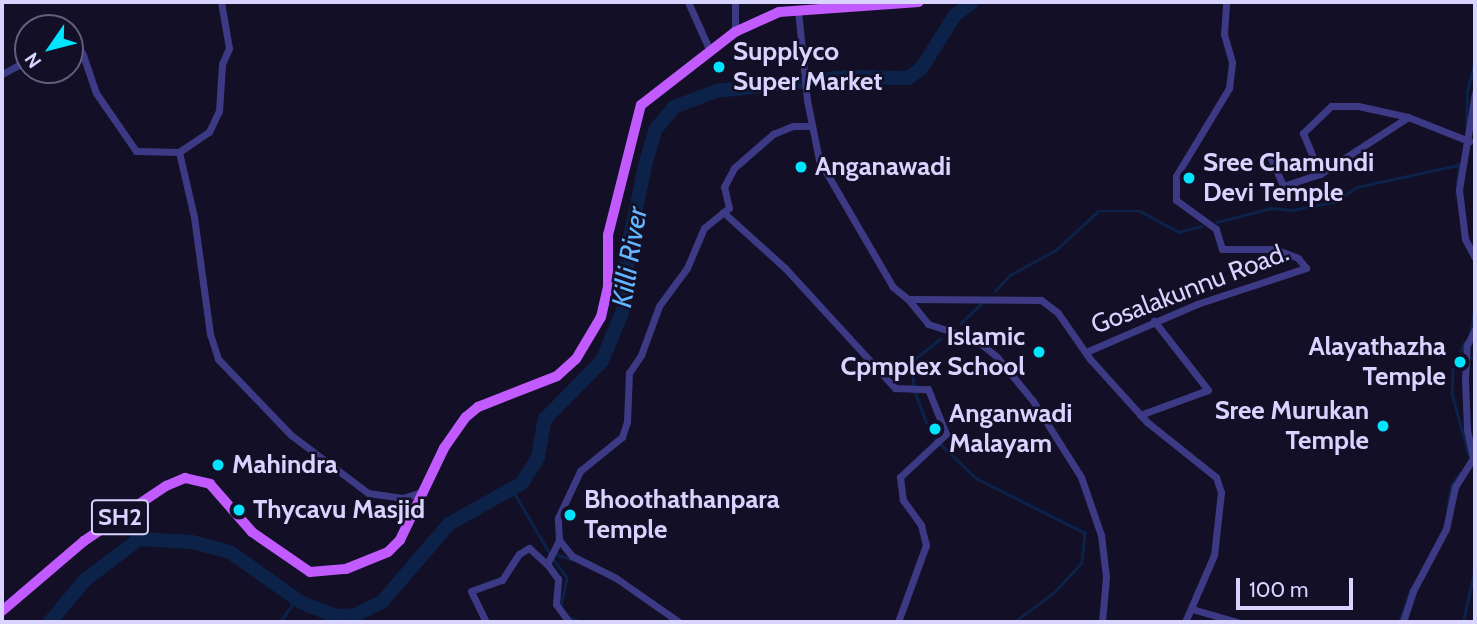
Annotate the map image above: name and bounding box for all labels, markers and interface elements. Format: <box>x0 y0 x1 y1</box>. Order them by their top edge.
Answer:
north arrow <box>14 14 84 84</box>
place label: Supplyco Super Market <box>733 36 882 98</box>
text: N <box>20 48 46 72</box>
marker: Supplyco Super Market <box>711 59 727 75</box>
place label: Sree Chamundi Devi Temple <box>1203 147 1374 208</box>
place label: Anganawadi <box>815 151 951 183</box>
marker: Anganawadi <box>793 159 809 175</box>
marker: Sree Chamundi Devi Temple <box>1181 170 1197 186</box>
water label: Killi River <box>604 204 654 310</box>
street label: Gosalakunnu Road. <box>1087 237 1293 341</box>
place label: Islamic Cpmplex School <box>841 321 1025 382</box>
place label: Alayathazha Temple <box>1308 331 1446 392</box>
marker: Islamic Cpmplex School <box>1031 344 1047 360</box>
marker: Alayathazha Temple <box>1452 354 1468 370</box>
place label: Sree Murukan Temple <box>1215 395 1369 457</box>
place label: Anganwadi Malayam <box>949 398 1072 460</box>
marker: Sree Murukan Temple <box>1375 418 1391 434</box>
marker: Anganwadi Malayam <box>927 421 943 437</box>
place label: Mahindra <box>232 449 338 481</box>
marker: Mahindra <box>210 457 226 473</box>
place label: Bhoothathanpara Temple <box>584 484 780 546</box>
place label: Thycavu Masjid <box>253 494 425 526</box>
road number: SH2 <box>90 496 150 538</box>
marker: Thycavu Masjid <box>231 502 247 518</box>
marker: Bhoothathanpara Temple <box>562 507 578 523</box>
scale bar <box>1239 564 1356 608</box>
text: 100 m <box>1249 577 1308 602</box>

